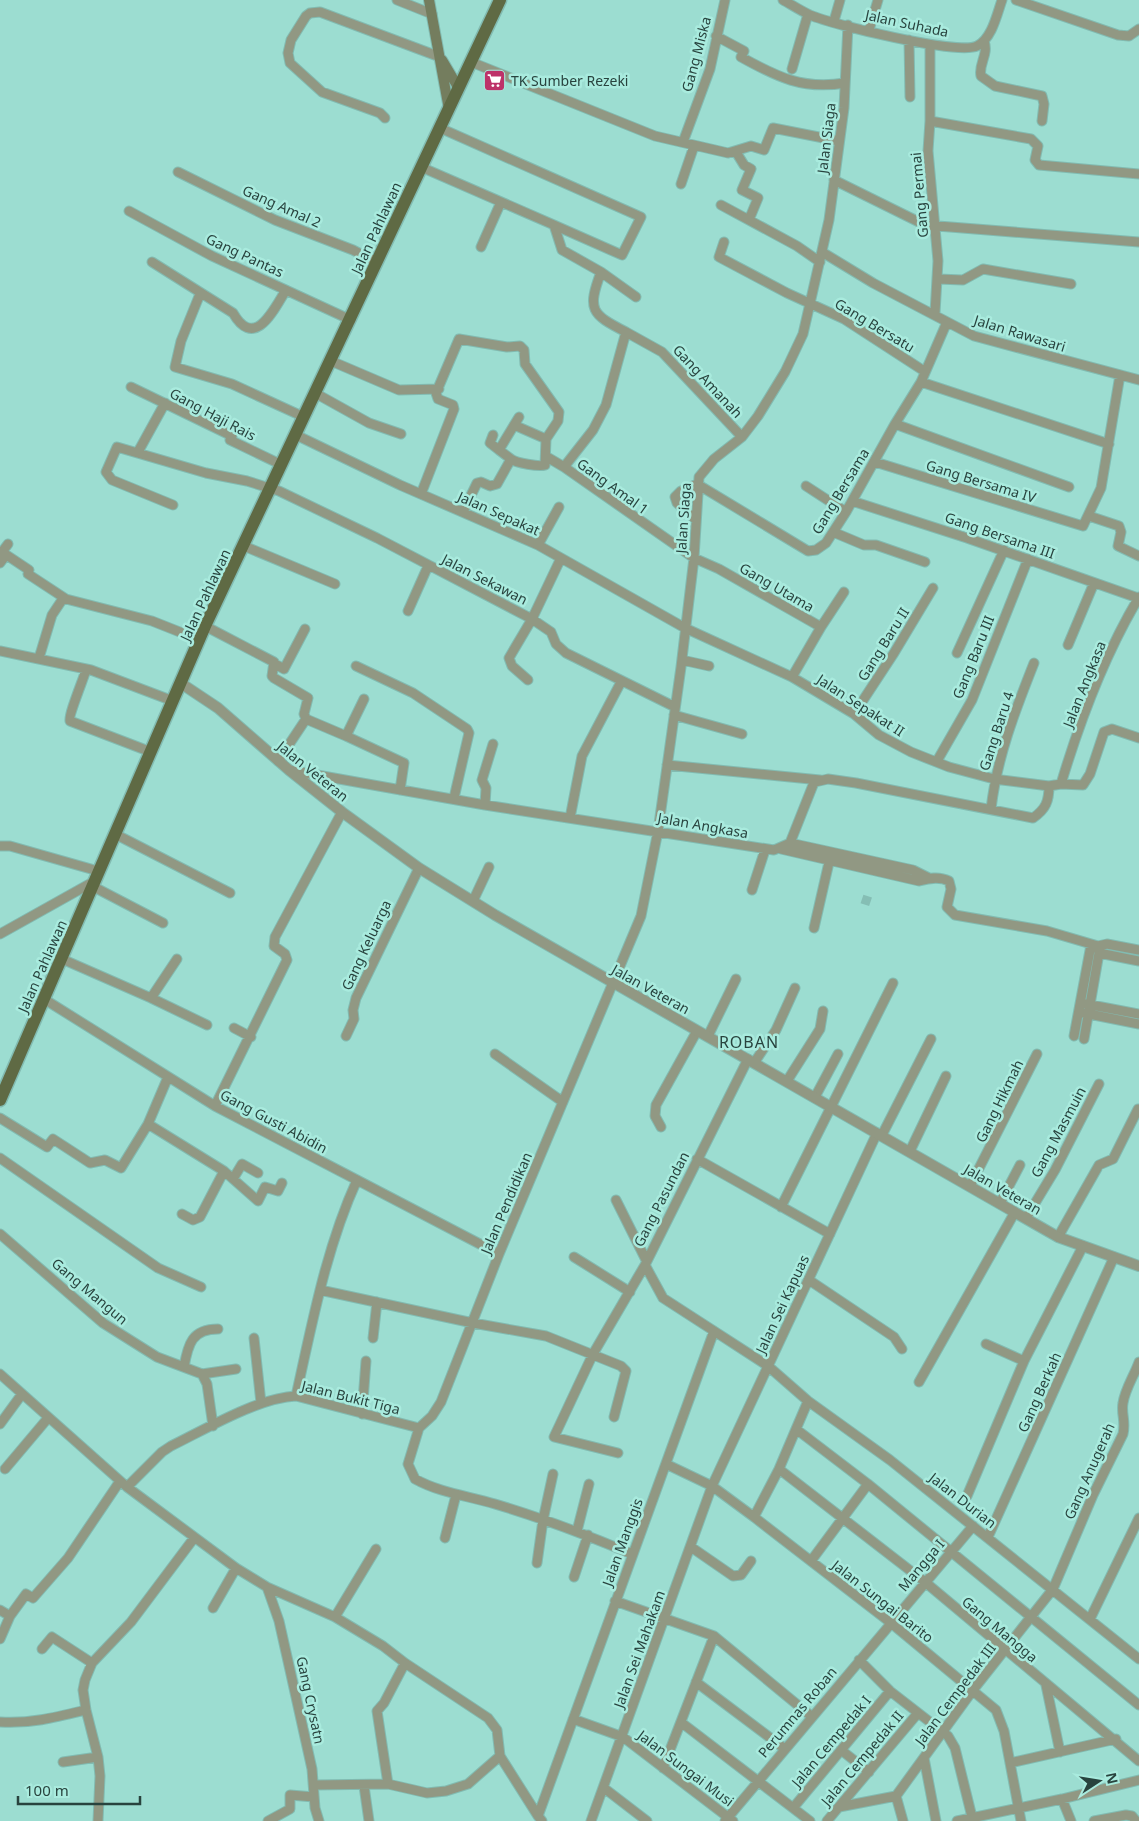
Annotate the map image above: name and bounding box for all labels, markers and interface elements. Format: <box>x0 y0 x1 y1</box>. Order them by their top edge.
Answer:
street label: Jalan Suhada <box>862 4 950 41</box>
street label: Gang Miska <box>677 14 715 94</box>
supermarket icon: TK Sumber Rezeki <box>483 68 507 92</box>
place label: TK Sumber Rezeki <box>511 71 628 90</box>
street label: Jalan Siaga <box>812 102 840 176</box>
street label: Gang Permai <box>906 152 932 238</box>
street label: Jalan Pahlawan <box>346 179 406 279</box>
street label: Gang Amal 2 <box>240 180 324 232</box>
street label: Gang Pantas <box>203 229 287 281</box>
street label: Gang Bersatu <box>832 294 918 356</box>
street label: Jalan Rawasari <box>970 309 1068 356</box>
street label: Gang Amanah <box>669 340 747 422</box>
street label: Gang Haji Rais <box>167 383 260 445</box>
street label: Gang Bersama <box>807 444 873 538</box>
street label: Gang Amal 1 <box>573 454 653 518</box>
street label: Gang Bersama IV <box>924 455 1039 507</box>
street label: Jalan Siaga <box>671 482 695 556</box>
street label: Jalan Sepakat <box>453 486 543 540</box>
street label: Gang Bersama III <box>942 507 1058 563</box>
street label: Jalan Pahlawan <box>175 546 235 646</box>
street label: Jalan Sekawan <box>437 548 531 609</box>
street label: Gang Utama <box>736 558 818 616</box>
street label: Gang Baru II <box>853 603 913 684</box>
street label: Gang Baru III <box>948 612 998 701</box>
street label: Jalan Angkasa <box>1057 638 1110 732</box>
street label: Jalan Sepakat II <box>812 668 909 741</box>
street label: Gang Baru 4 <box>974 689 1018 773</box>
street label: Jalan Veteran <box>272 735 353 806</box>
street label: Jalan Angkasa <box>654 807 750 842</box>
street label: Gang Keluarga <box>337 897 395 993</box>
street label: Jalan Pahlawan <box>12 917 71 1017</box>
street label: Jalan Veteran <box>607 959 693 1018</box>
district label: ROBAN <box>719 1031 779 1053</box>
street label: Gang Hikmah <box>971 1056 1027 1146</box>
street label: Gang Masmuin <box>1026 1083 1090 1181</box>
street label: Gang Gusti Abidin <box>217 1085 331 1157</box>
street label: Gang Pasundan <box>629 1148 693 1250</box>
street label: Jalan Pendidikan <box>475 1149 536 1259</box>
street label: Jalan Veteran <box>959 1158 1045 1219</box>
street label: Jalan Sei Kapuas <box>750 1251 813 1358</box>
street label: Gang Mangun <box>48 1253 132 1329</box>
street label: Gang Berkah <box>1013 1349 1065 1435</box>
street label: Jalan Bukit Tiga <box>298 1375 402 1418</box>
street label: Gang Anugerah <box>1059 1420 1119 1522</box>
street label: Jalan Durian <box>924 1467 1000 1532</box>
street label: Jalan Manggis <box>597 1495 647 1590</box>
street label: Mangga I <box>894 1535 949 1595</box>
street label: Jalan Sungai Barito <box>827 1554 938 1647</box>
street label: Jalan Sei Mahakam <box>608 1588 669 1712</box>
street label: Gang Mangga <box>958 1592 1042 1666</box>
street label: Jalan Cempedak III <box>909 1639 1000 1751</box>
street label: Gang Crysatn <box>292 1655 330 1745</box>
street label: Perumnas Roban <box>753 1663 841 1761</box>
street label: Jalan Cempedak I <box>786 1691 875 1792</box>
street label: Jalan Cempedak II <box>815 1706 908 1811</box>
street label: Jalan Sungai Musi <box>632 1724 738 1810</box>
north arrow <box>1074 1756 1124 1806</box>
text: N <box>1102 1771 1123 1786</box>
scale bar <box>18 1774 140 1806</box>
text: 100 m <box>25 1780 69 1800</box>

